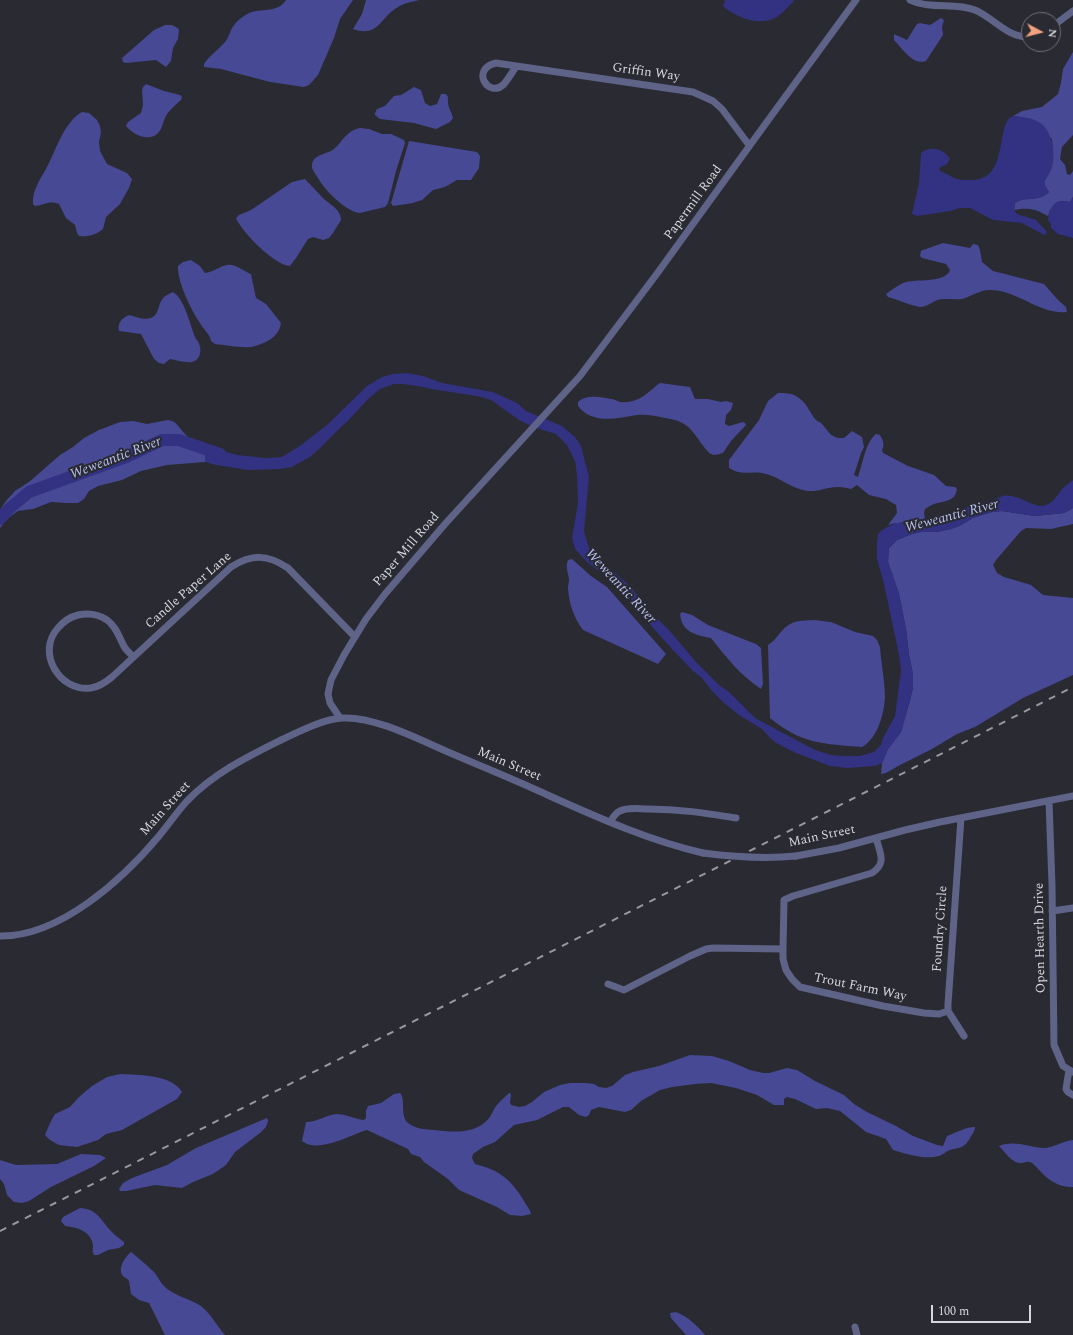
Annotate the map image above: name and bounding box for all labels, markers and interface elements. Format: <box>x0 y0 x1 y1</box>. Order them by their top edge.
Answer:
north arrow <box>1021 12 1061 52</box>
text: N <box>1043 28 1061 39</box>
street label: Griffin Way <box>611 61 681 85</box>
street label: Papermill Road <box>662 163 726 243</box>
water label: Weweantic River <box>68 434 164 484</box>
water label: Weweantic River <box>903 496 1001 538</box>
street label: Paper Mill Road <box>371 510 443 590</box>
water label: Weweantic River <box>581 546 659 628</box>
street label: Candle Paper Lane <box>143 549 235 633</box>
street label: Main Street <box>475 745 543 785</box>
street label: Main Street <box>138 779 194 839</box>
street label: Main Street <box>787 822 857 852</box>
street label: Open Hearth Drive <box>1032 883 1050 993</box>
street label: Foundry Circle <box>930 885 952 973</box>
street label: Trout Farm Way <box>812 971 908 1005</box>
scale bar <box>933 1297 1033 1323</box>
text: 100 m <box>938 1302 969 1321</box>

